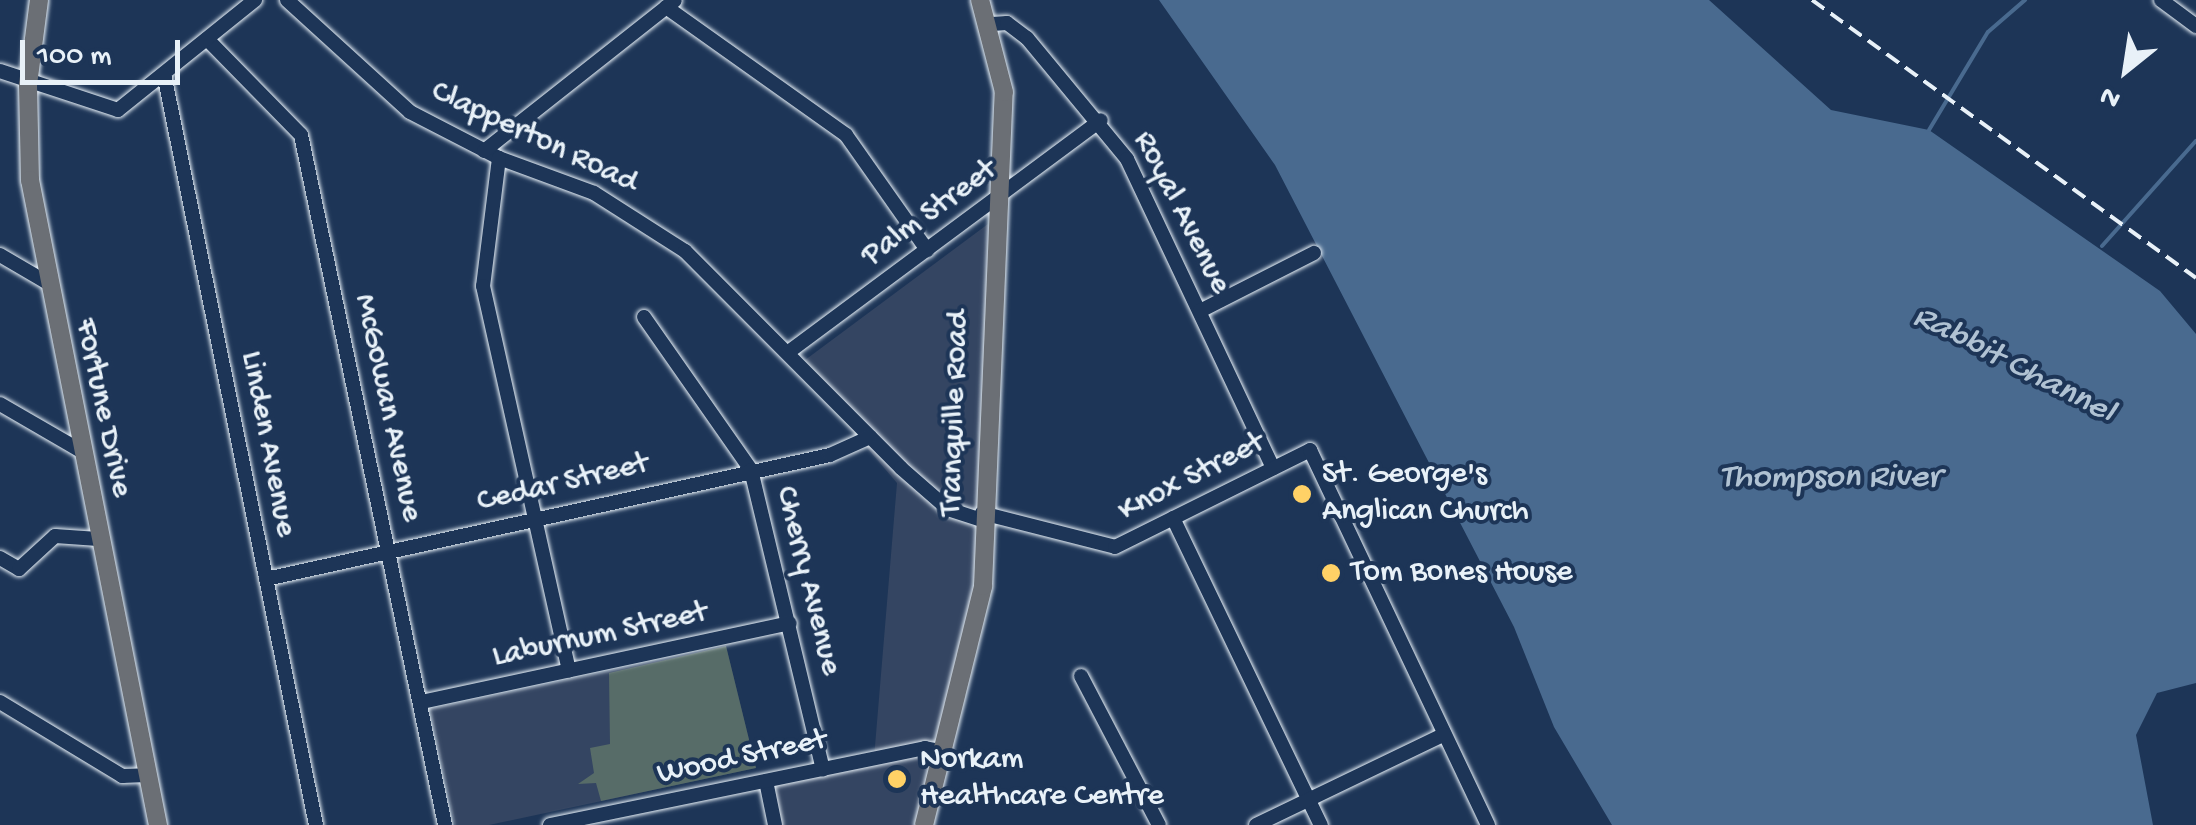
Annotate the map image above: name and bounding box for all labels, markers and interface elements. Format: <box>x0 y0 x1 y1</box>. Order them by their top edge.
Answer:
scale bar <box>25 20 185 82</box>
north arrow <box>2076 20 2176 120</box>
text: 100 m <box>37 40 112 75</box>
street label: Clapperton Road <box>424 73 644 203</box>
text: N <box>2095 78 2127 115</box>
street label: Royal Avenue <box>1124 125 1238 301</box>
street label: Palm Street <box>855 152 1005 276</box>
street label: McGowan Avenue <box>344 291 430 525</box>
water label: Rabbit Channel <box>1905 297 2121 435</box>
street label: Tranquille Road <box>933 310 979 516</box>
street label: Fortune Drive <box>64 315 140 501</box>
street label: Linden Avenue <box>230 348 304 540</box>
street label: Knox Street <box>1112 425 1272 531</box>
street label: Cedar Street <box>474 446 652 522</box>
place label: St. George's Anglican Church <box>1322 457 1529 532</box>
water label: Thompson River <box>1720 458 1940 500</box>
street label: Cherry Avenue <box>765 483 849 679</box>
marker: St. George's Anglican Church <box>1291 483 1313 505</box>
place label: Tom Bones House <box>1351 554 1572 592</box>
marker: Tom Bones House <box>1320 562 1342 584</box>
street label: Laburnum Street <box>489 594 711 678</box>
street label: Wood Street <box>654 721 830 795</box>
place label: Norkam Healthcare Centre <box>920 742 1164 817</box>
marker: Norkam Healthcare Centre <box>884 766 910 792</box>

